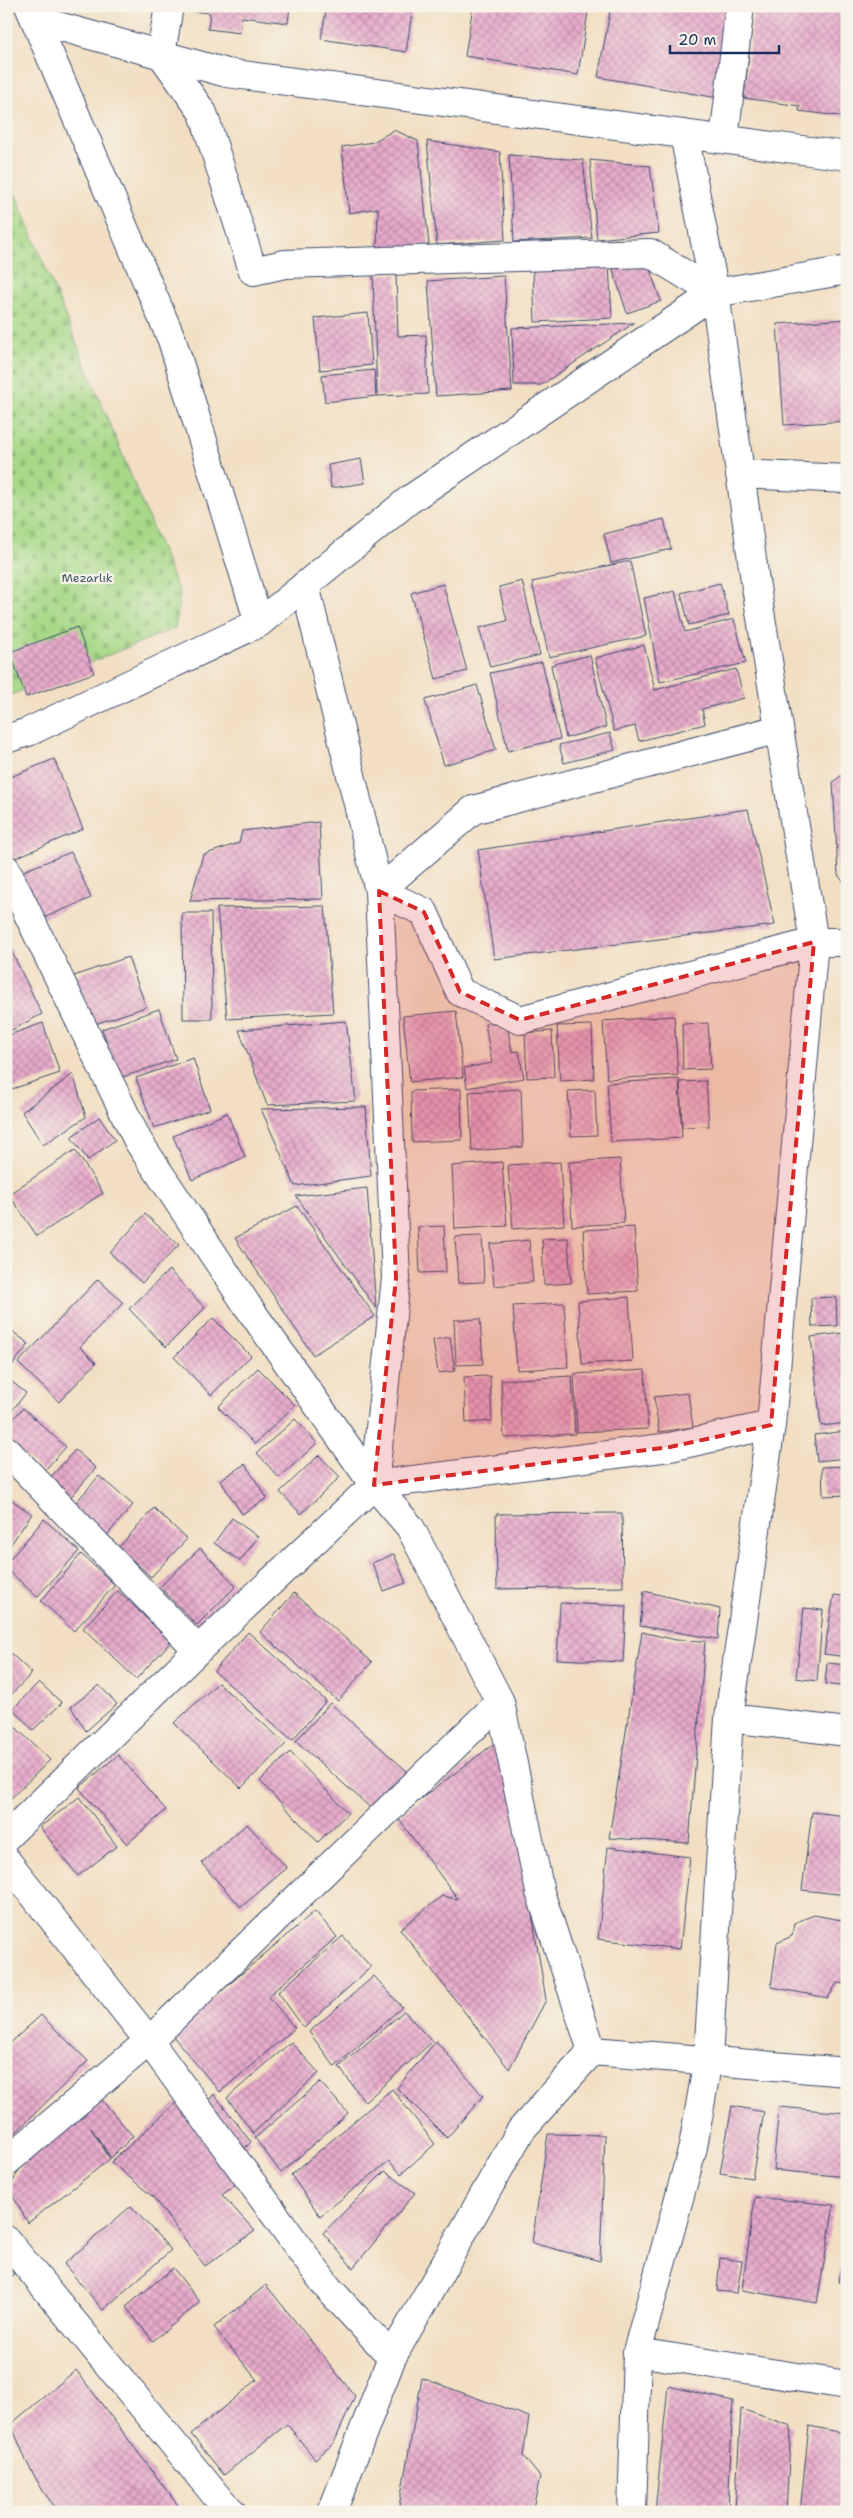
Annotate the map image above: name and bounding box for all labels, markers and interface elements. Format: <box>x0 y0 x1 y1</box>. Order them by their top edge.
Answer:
scale bar <box>670 22 779 54</box>
text: 20 m <box>678 30 717 50</box>
park label: Mezarlık <box>61 570 113 586</box>

